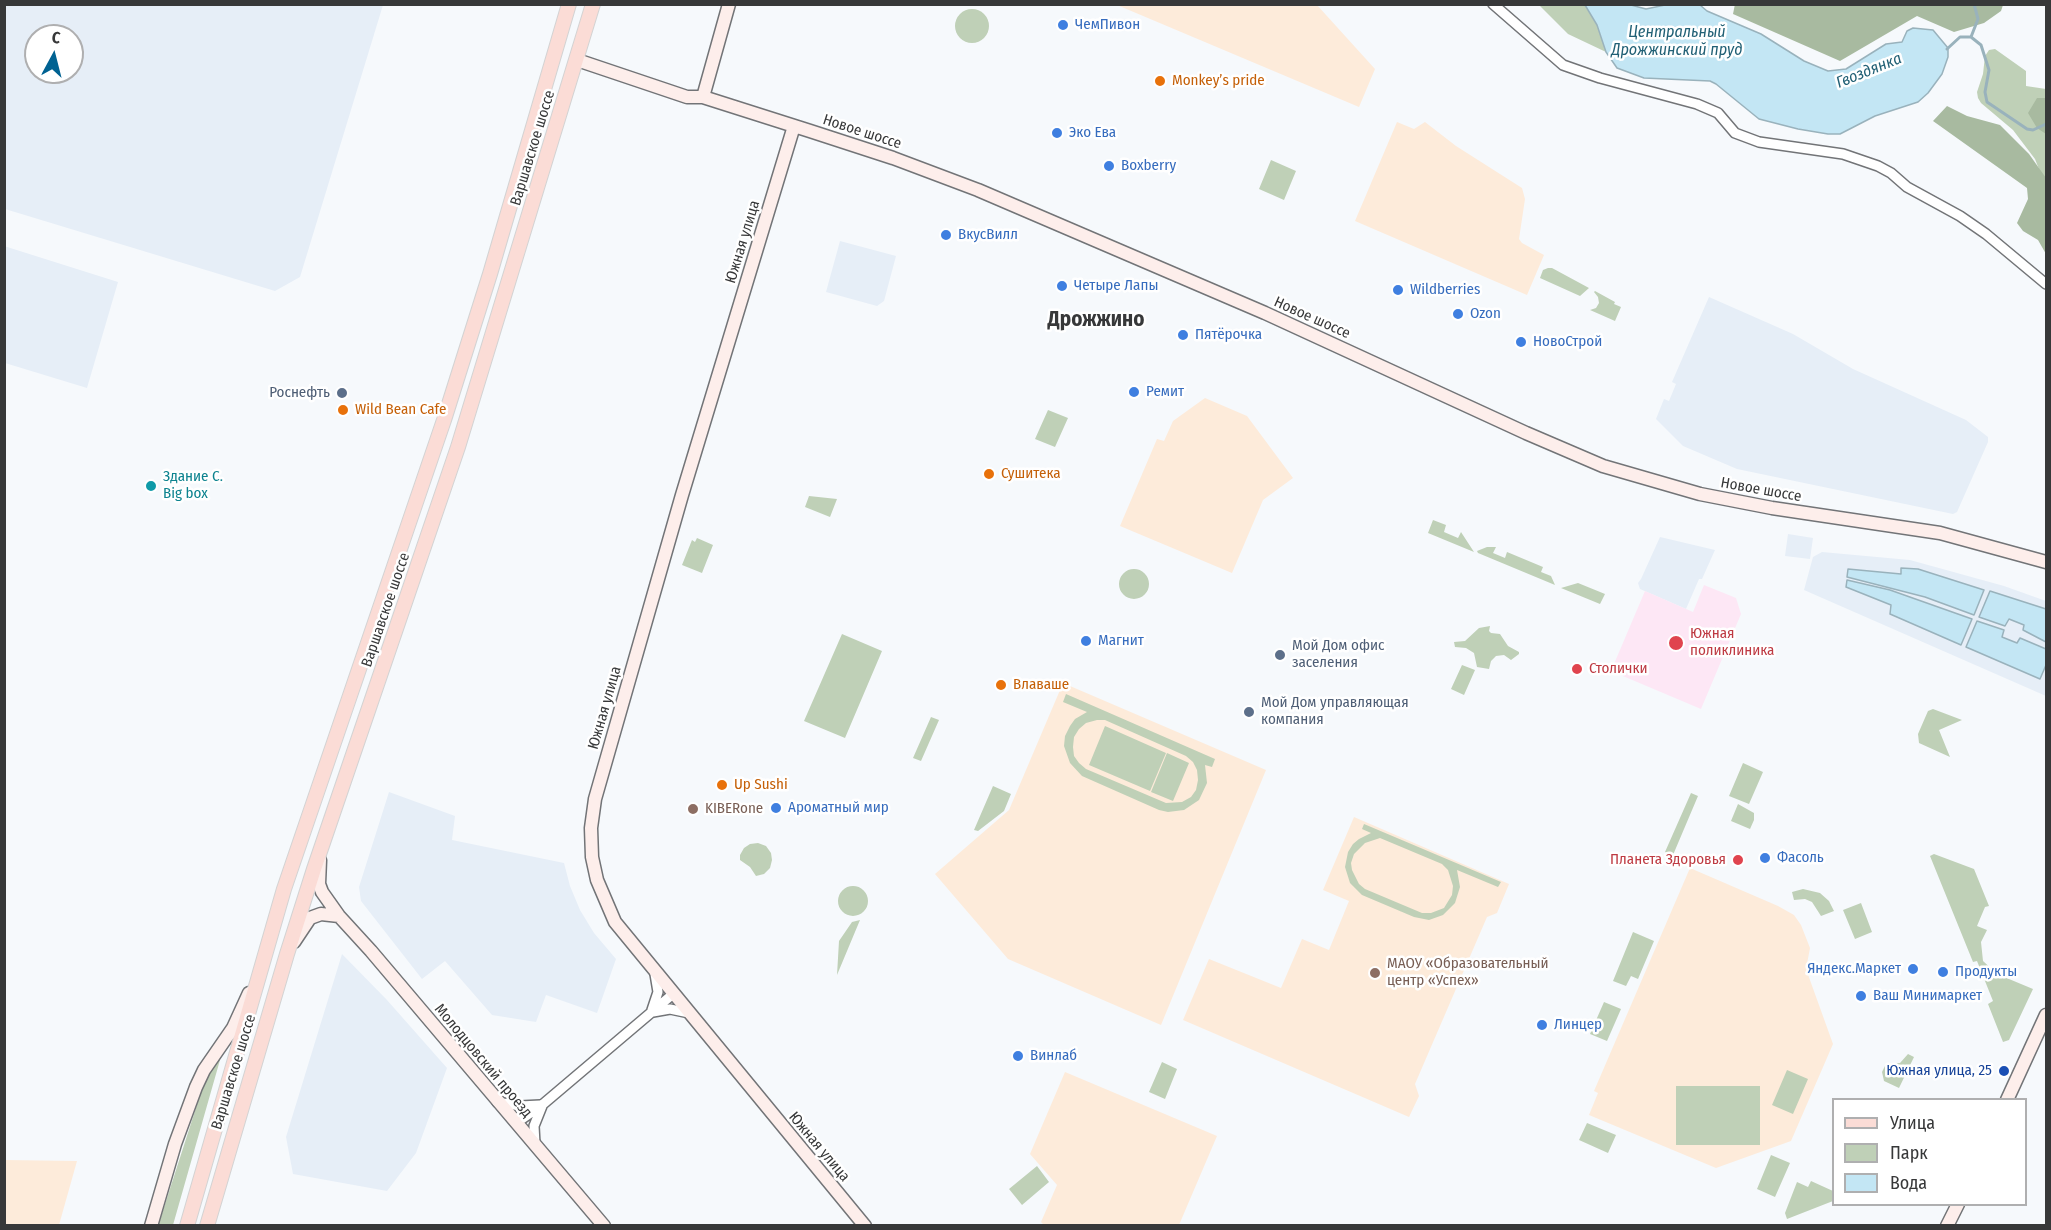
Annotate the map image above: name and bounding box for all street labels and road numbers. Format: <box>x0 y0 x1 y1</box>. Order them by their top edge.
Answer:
street label: Варшавское шоссе <box>507 88 559 208</box>
street label: Новое шоссе <box>820 111 904 153</box>
street label: Южная улица <box>722 198 764 286</box>
street label: Новое шоссе <box>1271 293 1353 343</box>
street label: Новое шоссе <box>1719 474 1803 506</box>
street label: Варшавское шоссе <box>358 551 414 669</box>
street label: Южная улица <box>585 664 625 752</box>
street label: Молодцовский проезд <box>430 1001 536 1121</box>
street label: Варшавское шоссе <box>208 1012 260 1132</box>
street label: Южная улица <box>785 1108 853 1186</box>

